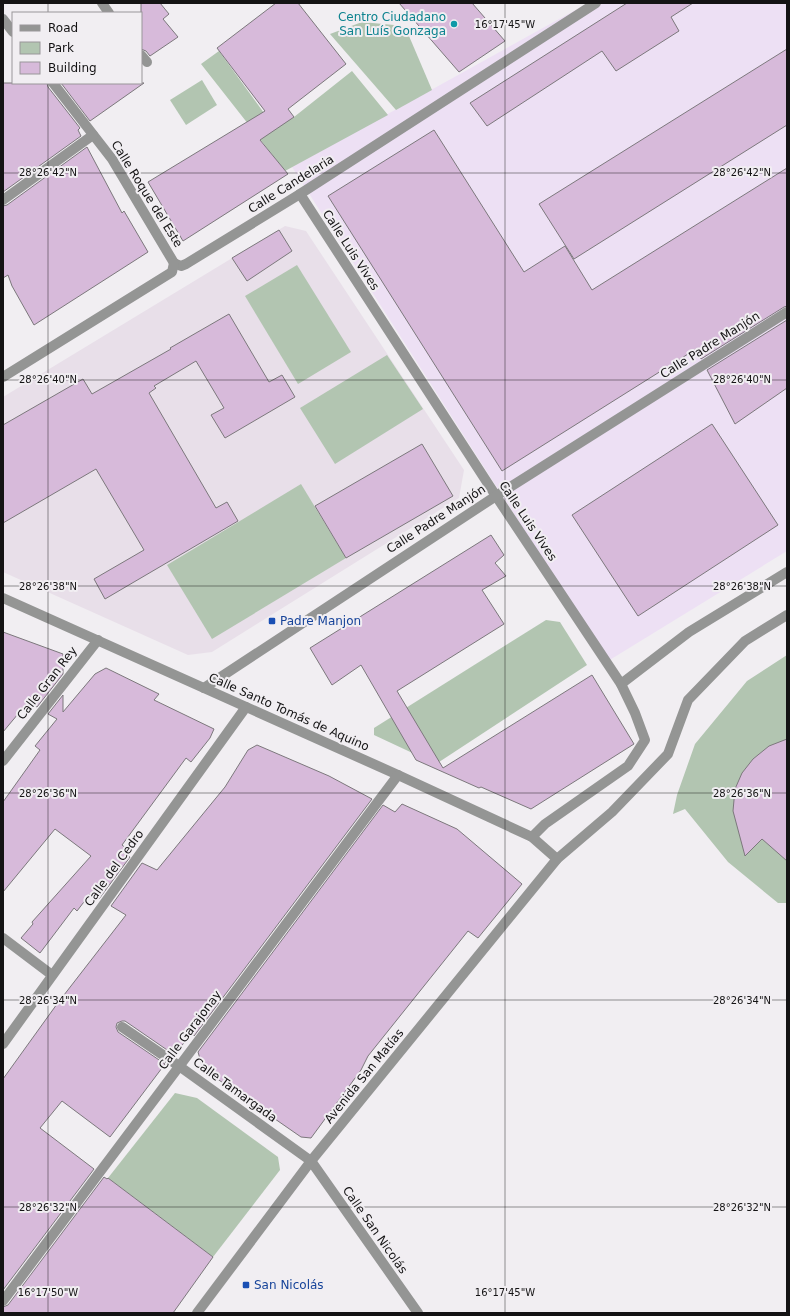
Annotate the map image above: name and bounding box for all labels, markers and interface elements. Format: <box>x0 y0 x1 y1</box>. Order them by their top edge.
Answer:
place label: Centro Ciudadano San Luís Gonzaga <box>338 10 446 38</box>
legend <box>12 12 142 84</box>
marker: Centro Ciudadano San Luís Gonzaga <box>449 19 459 29</box>
text: 16°17'45"W <box>475 19 535 30</box>
text: Road <box>48 21 78 35</box>
text: Park <box>48 41 74 55</box>
text: Building <box>48 61 97 75</box>
street label: Calle Roque del Este <box>108 138 186 250</box>
street label: Calle Candelaria <box>246 152 336 216</box>
text: 28°26'42"N <box>19 167 77 178</box>
text: 28°26'42"N <box>713 167 771 178</box>
street label: Calle Luis Vives <box>320 207 382 293</box>
street label: Calle Padre Manjón <box>658 309 762 381</box>
text: 28°26'40"N <box>19 374 77 385</box>
text: 28°26'40"N <box>713 374 771 385</box>
street label: Calle Luis Vives <box>496 478 560 564</box>
street label: Calle Padre Manjón <box>384 482 488 556</box>
text: 28°26'38"N <box>19 581 77 592</box>
text: 28°26'38"N <box>713 581 771 592</box>
place label: Padre Manjon <box>280 614 361 628</box>
marker: Padre Manjon <box>267 616 277 626</box>
street label: Calle Gran Rey <box>14 644 80 722</box>
street label: Calle Santo Tomás de Aquino <box>207 670 371 754</box>
text: 28°26'36"N <box>19 788 77 799</box>
text: 28°26'36"N <box>713 788 771 799</box>
street label: Calle del Cedro <box>82 827 146 909</box>
street label: Calle Garajonay <box>156 988 224 1072</box>
text: 28°26'34"N <box>19 995 77 1006</box>
text: 28°26'34"N <box>713 995 771 1006</box>
street label: Avenida San Matías <box>322 1026 406 1126</box>
street label: Calle Tamargada <box>190 1055 280 1125</box>
street label: Calle San Nicolás <box>340 1184 410 1276</box>
text: 28°26'32"N <box>19 1202 77 1213</box>
text: 28°26'32"N <box>713 1202 771 1213</box>
place label: San Nicolás <box>254 1278 324 1292</box>
marker: San Nicolás <box>241 1280 251 1290</box>
text: 16°17'50"W <box>18 1287 78 1298</box>
text: 16°17'45"W <box>475 1287 535 1298</box>

